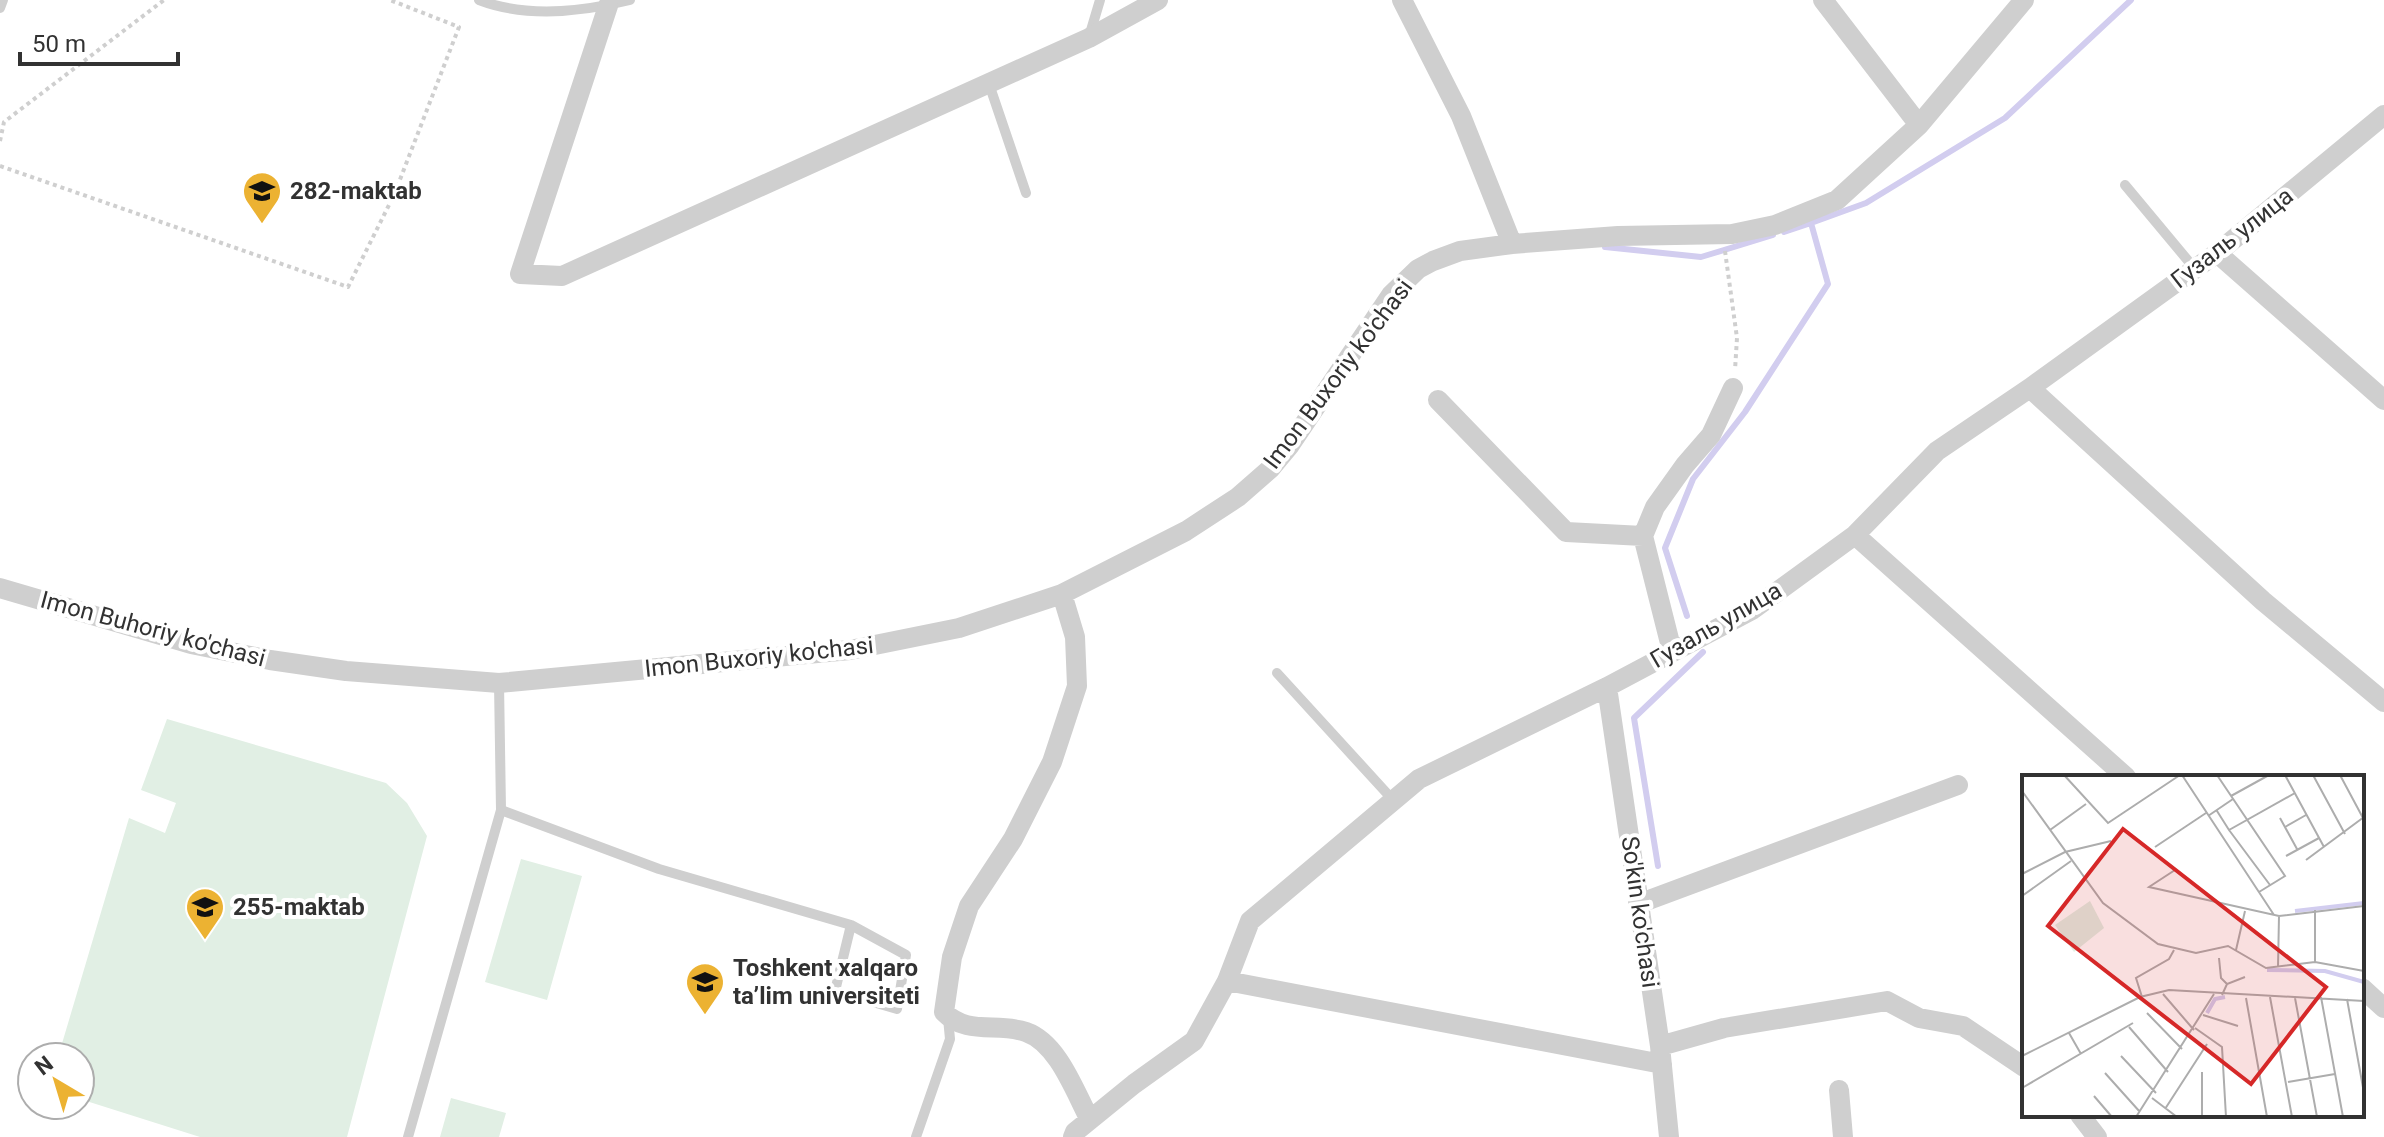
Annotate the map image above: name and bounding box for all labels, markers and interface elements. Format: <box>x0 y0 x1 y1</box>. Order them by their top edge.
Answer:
scale bar <box>20 16 178 66</box>
text: 50 m <box>32 30 86 58</box>
school or university icon: 282-maktab <box>241 170 283 225</box>
place label: 282-maktab <box>290 177 422 205</box>
street label: Гузаль улица <box>2165 182 2299 294</box>
street label: Imon Buxoriy ko'chasi <box>1258 274 1418 474</box>
street label: Гузаль улица <box>1645 576 1787 674</box>
street label: Imon Buhoriy ko'chasi <box>37 585 269 673</box>
street label: Imon Buxoriy ko'chasi <box>643 631 875 683</box>
inset map <box>2022 775 2364 1117</box>
street label: So'kin ko'chasi <box>1616 835 1664 989</box>
school or university icon: 255-maktab <box>184 886 226 941</box>
place label: 255-maktab <box>233 893 365 921</box>
place label: Toshkent xalqaro ta’lim universiteti <box>733 954 920 1010</box>
school or university icon: Toshkent xalqaro ta’lim universiteti <box>684 961 726 1016</box>
north arrow <box>16 1041 96 1121</box>
text: N <box>30 1051 58 1080</box>

